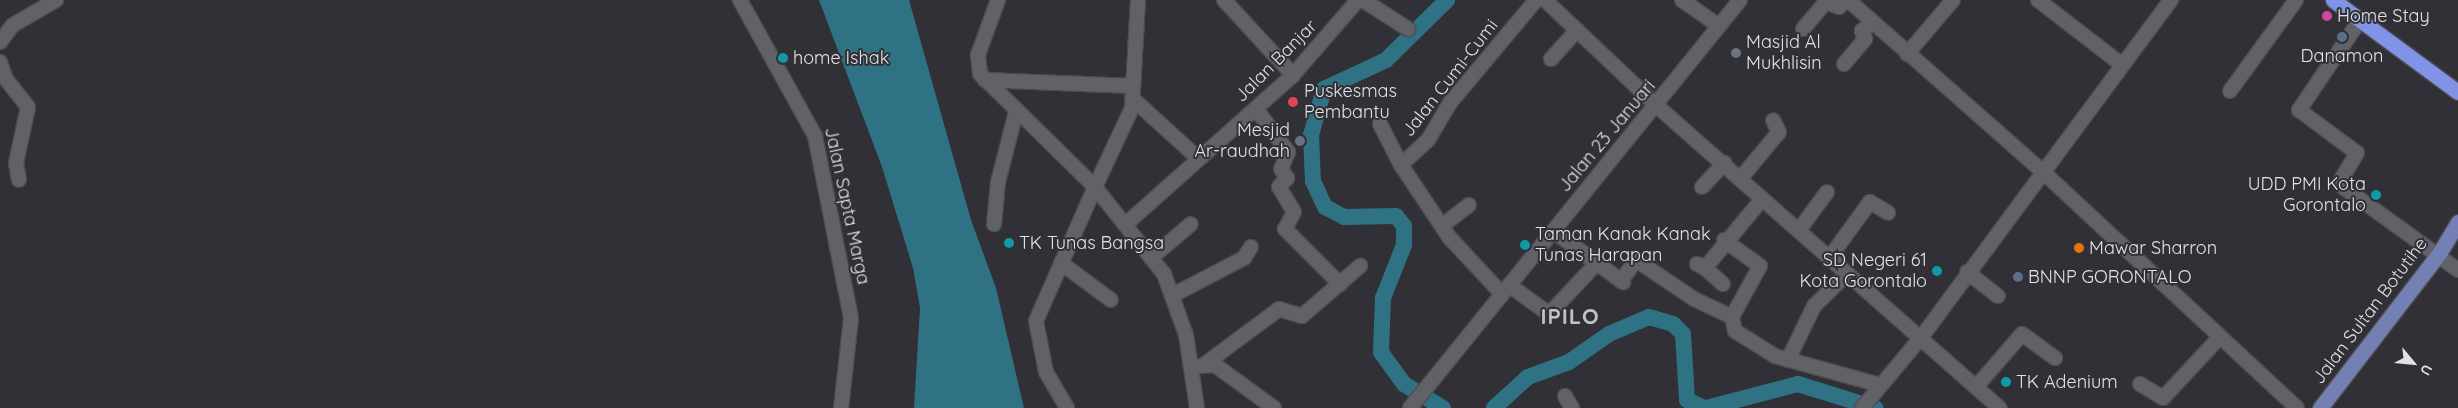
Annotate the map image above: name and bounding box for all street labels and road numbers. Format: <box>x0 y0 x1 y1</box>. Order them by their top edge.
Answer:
street label: Jalan Banjar <box>1230 15 1322 107</box>
street label: Jalan Cumi-Cumi <box>1397 15 1503 141</box>
street label: Jalan 23 Januari <box>1554 76 1660 196</box>
street label: Jalan Sapta Marga <box>820 126 874 286</box>
street label: Jalan Sultan Botutihe <box>2308 234 2432 388</box>

